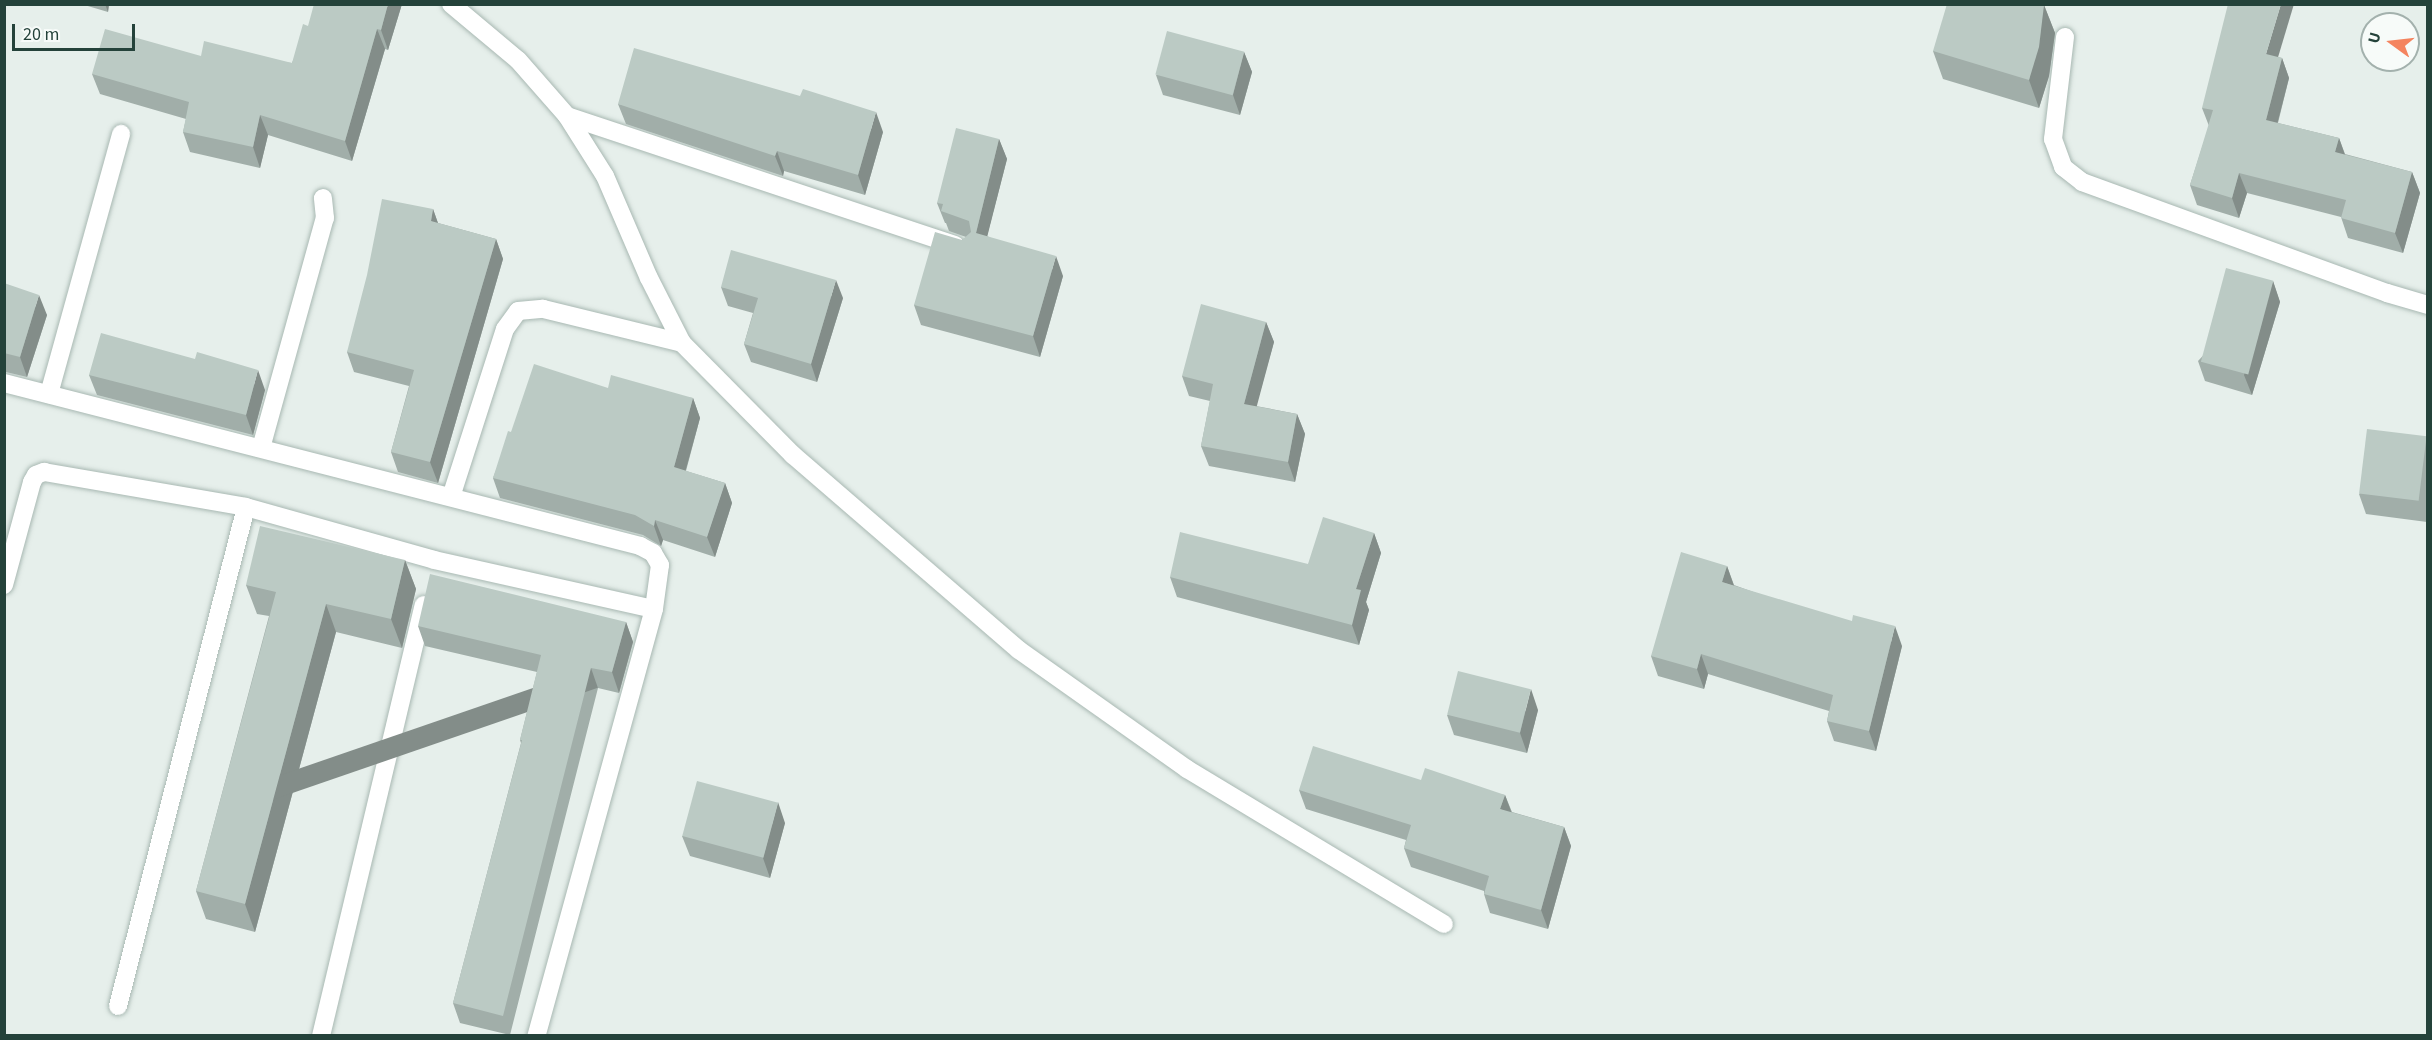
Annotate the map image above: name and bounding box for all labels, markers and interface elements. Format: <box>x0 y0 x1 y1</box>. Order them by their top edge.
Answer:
scale bar <box>15 12 138 50</box>
north arrow <box>2360 12 2420 72</box>
text: 20 m <box>23 22 59 47</box>
text: U <box>2363 30 2387 46</box>

